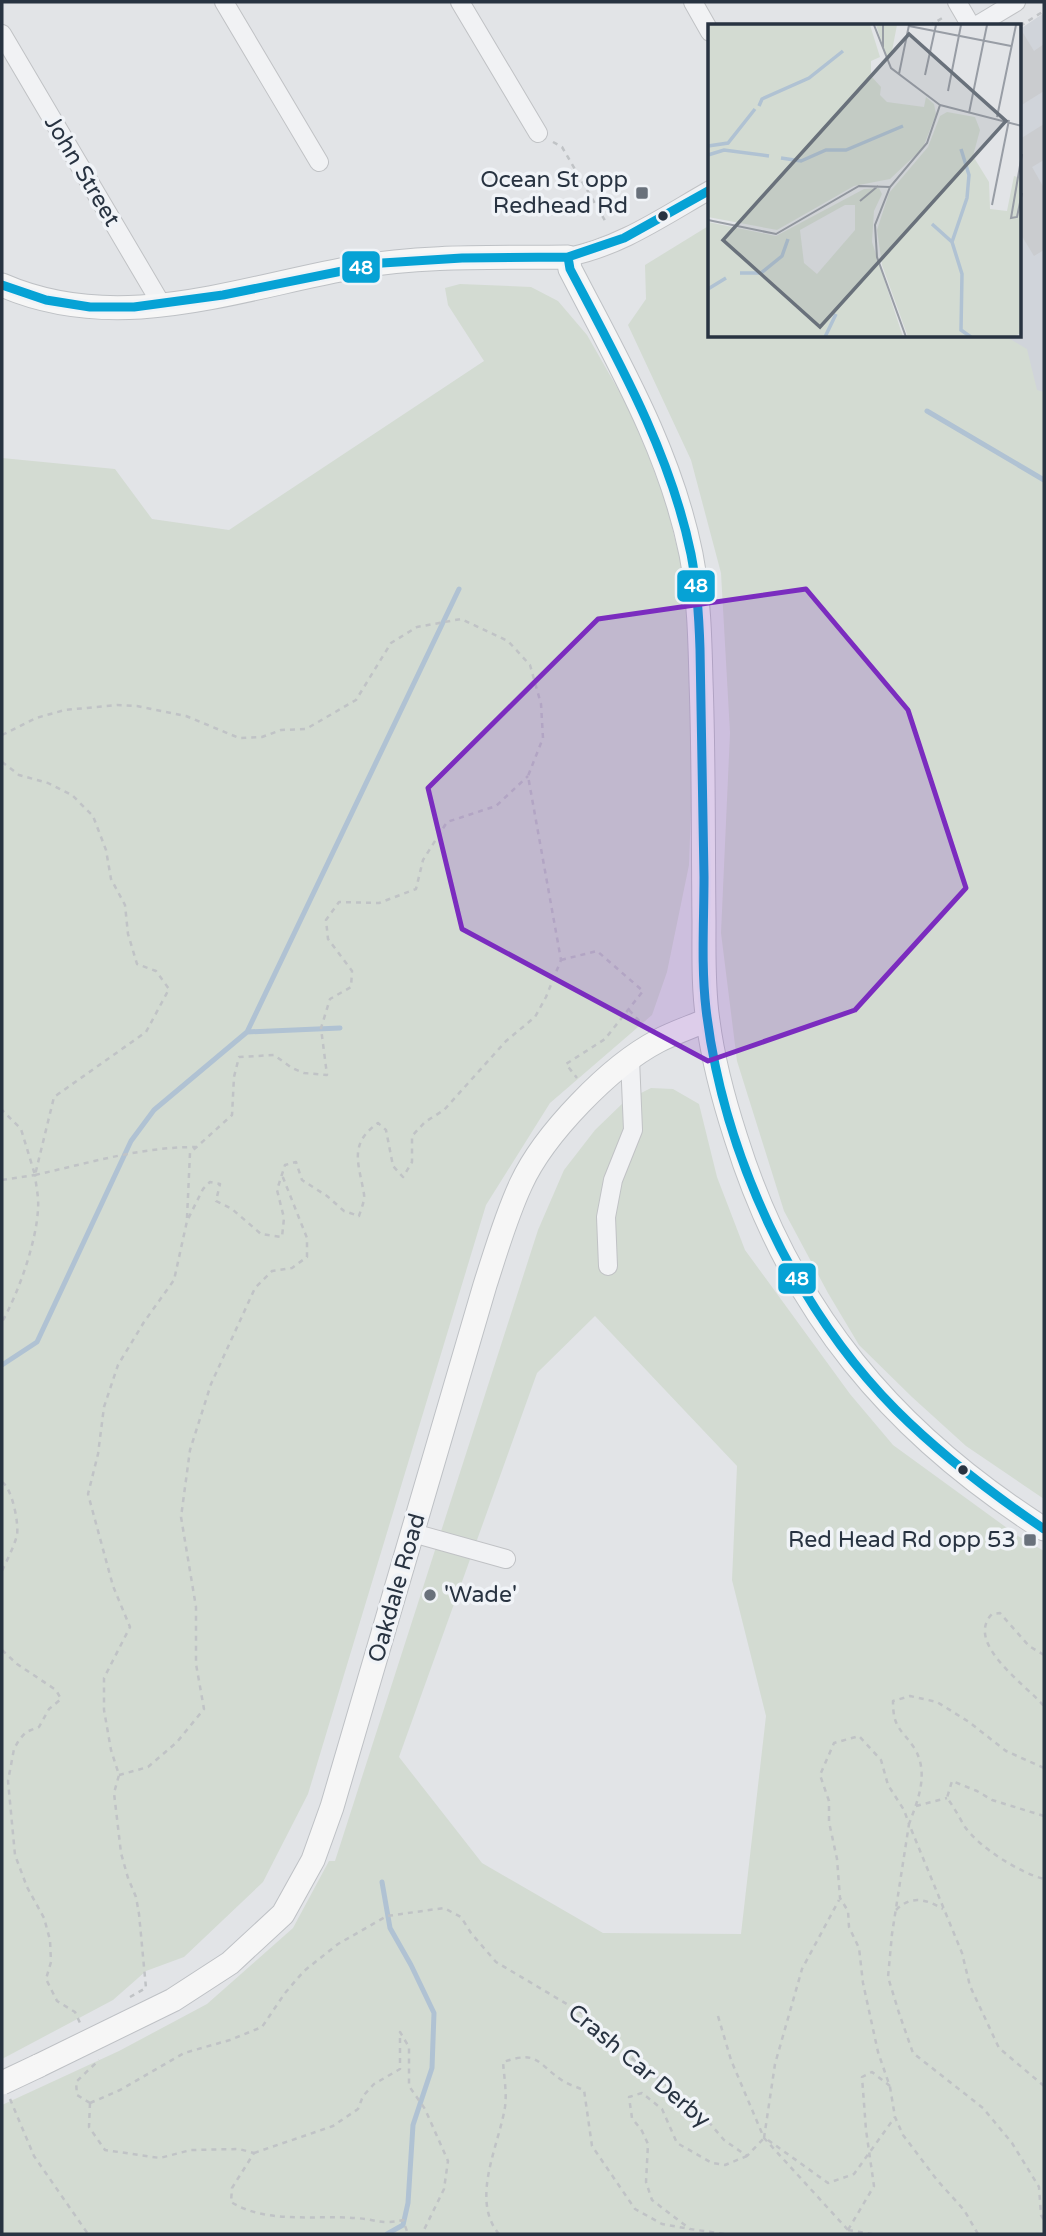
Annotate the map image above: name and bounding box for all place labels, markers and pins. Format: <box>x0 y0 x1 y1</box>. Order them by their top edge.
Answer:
place label: Ocean St opp Redhead Rd <box>480 166 628 220</box>
marker: Ocean St opp Redhead Rd <box>634 185 650 201</box>
unlabelled marker <box>656 209 670 223</box>
unlabelled marker <box>956 1463 970 1477</box>
place label: Red Head Rd opp 53 <box>788 1526 1016 1554</box>
marker: Red Head Rd opp 53 <box>1022 1532 1038 1548</box>
place label: 'Wade' <box>444 1581 517 1609</box>
marker: 'Wade' <box>422 1587 438 1603</box>

